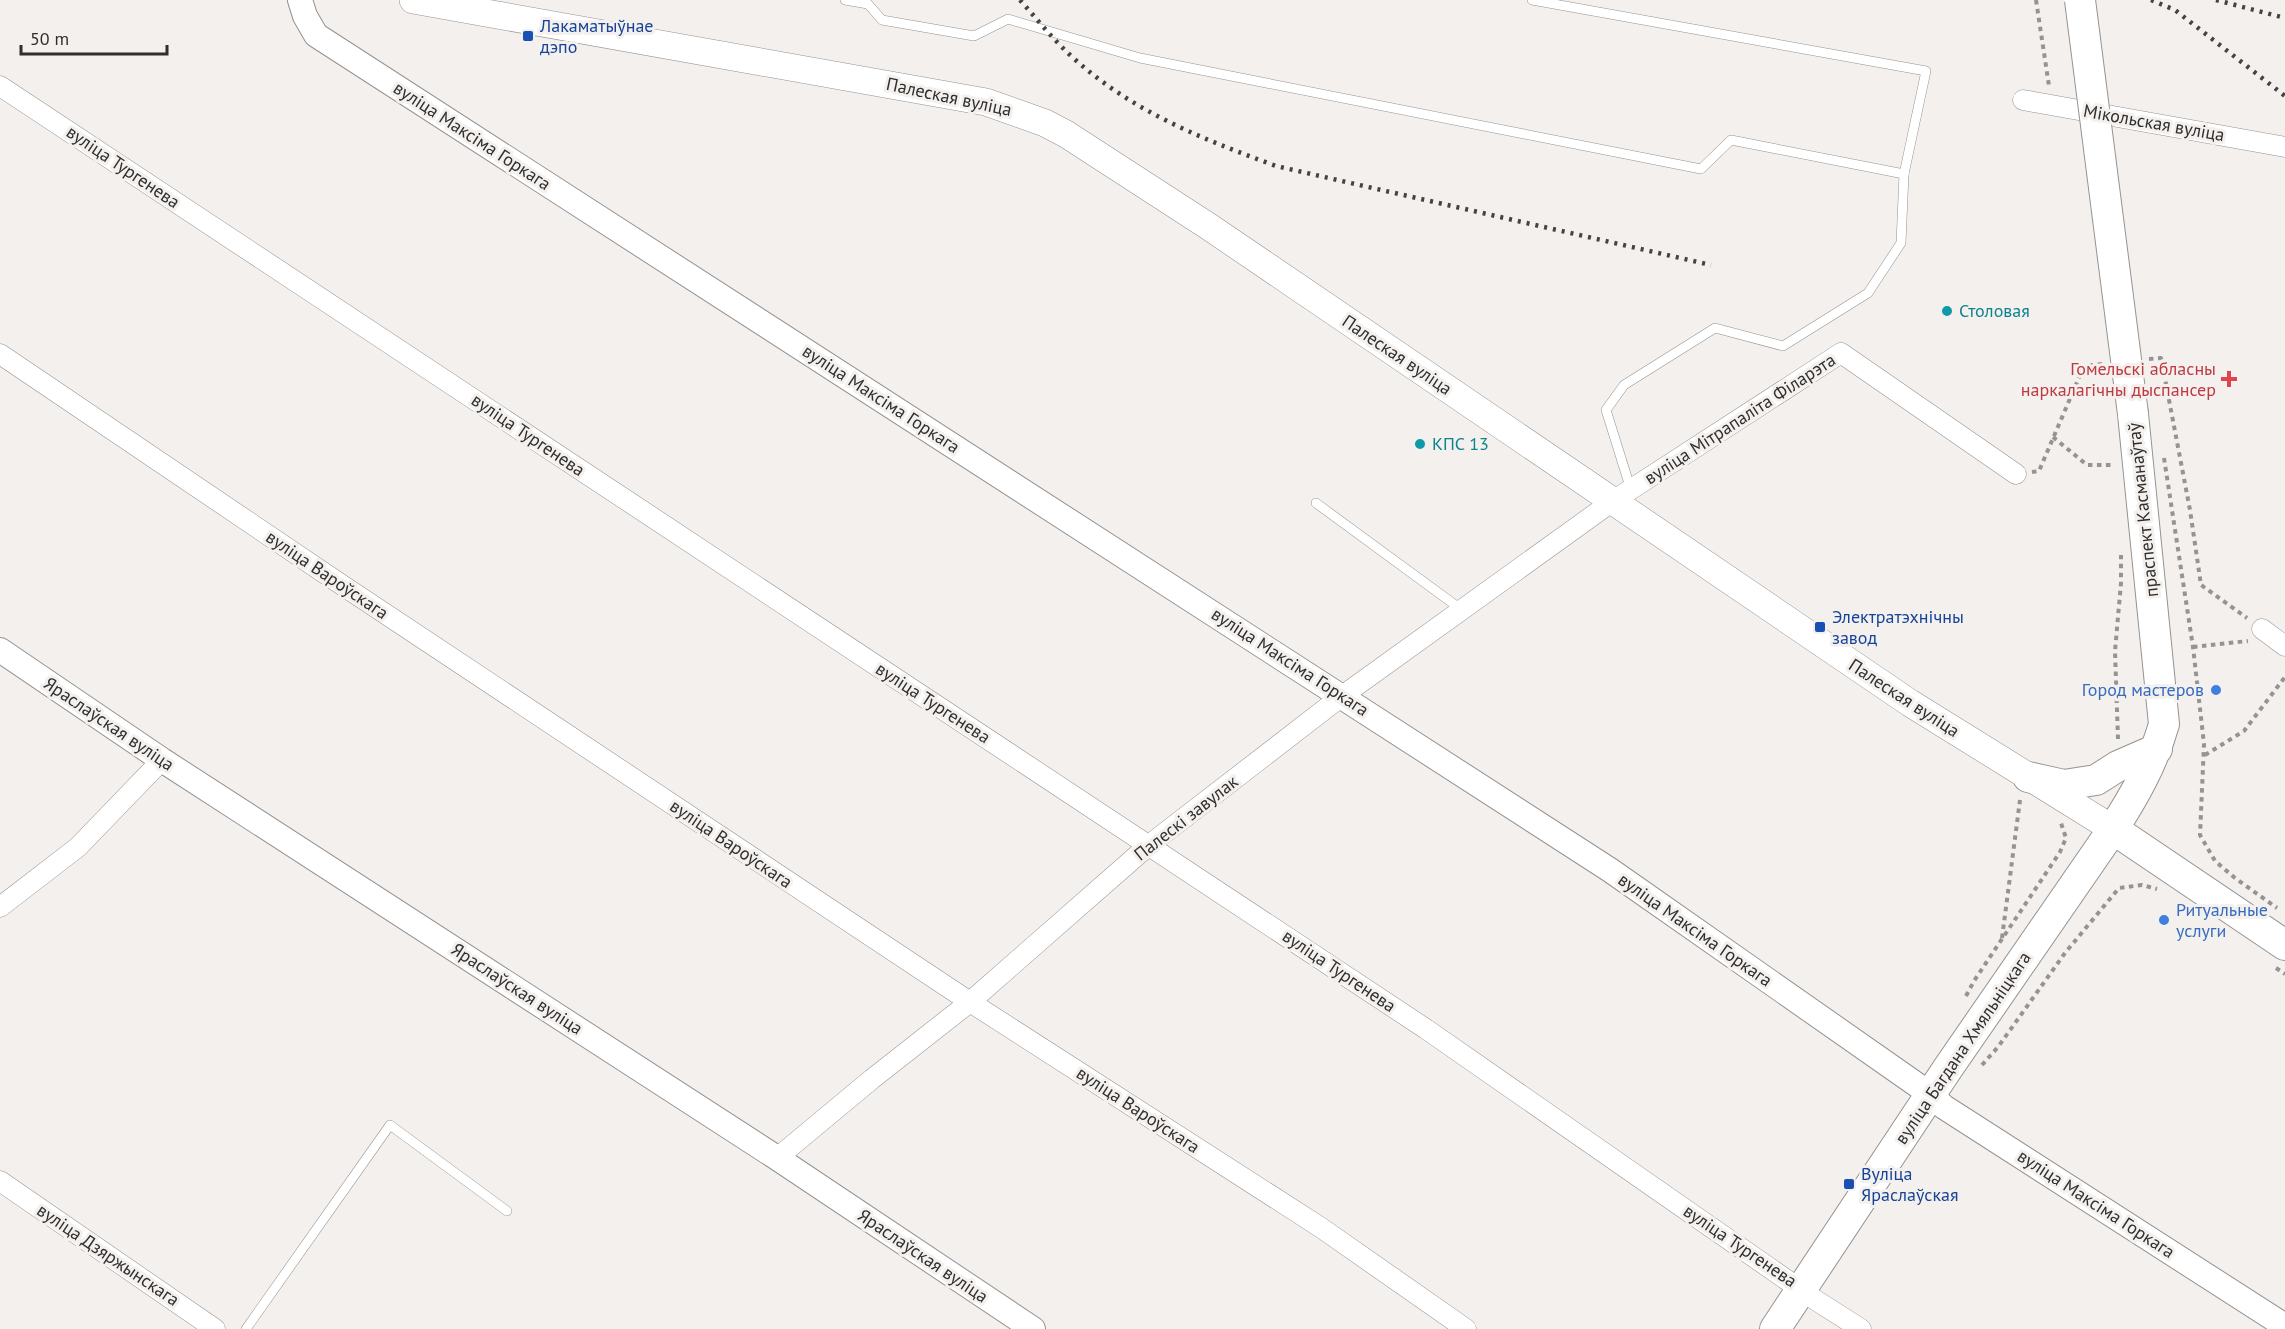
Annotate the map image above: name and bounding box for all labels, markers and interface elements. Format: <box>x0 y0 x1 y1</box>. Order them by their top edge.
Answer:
place label: Лакаматыўнае дэпо <box>539 14 653 58</box>
scale bar <box>21 18 166 56</box>
text: 50 m <box>30 27 69 50</box>
marker: Лакаматыўнае дэпо <box>521 29 535 43</box>
street label: Палеская вуліца <box>884 72 1014 121</box>
street label: вуліца Максіма Горкага <box>389 76 555 195</box>
street label: Мікольская вуліца <box>2082 99 2227 146</box>
street label: вуліца Тургенева <box>62 120 184 213</box>
place label: Столовая <box>1959 299 2030 322</box>
marker: Столовая <box>1940 304 1954 318</box>
street label: Палеская вуліца <box>1338 309 1457 400</box>
street label: вуліца Максіма Горкага <box>798 339 964 458</box>
street label: вуліца Мітрапаліта Філарэта <box>1640 348 1840 489</box>
place label: Гомельскі абласны наркалагічны дыспансер <box>2021 357 2216 401</box>
marker: Гомельскі абласны наркалагічны дыспансер <box>2220 370 2238 388</box>
street label: вуліца Тургенева <box>467 388 589 481</box>
street label: праспект Касманаўтаў <box>2122 421 2163 598</box>
place label: КПС 13 <box>1432 432 1489 455</box>
marker: КПС 13 <box>1413 437 1427 451</box>
street label: вуліца Вароўскага <box>262 525 393 624</box>
street label: вуліца Максіма Горкага <box>1207 602 1373 721</box>
place label: Электратэхнічны завод <box>1832 605 1964 649</box>
marker: Электратэхнічны завод <box>1813 620 1827 634</box>
street label: Палеская вуліца <box>1845 653 1964 742</box>
street label: вуліца Тургенева <box>872 657 995 748</box>
street label: Яраслаўская вуліца <box>40 672 179 776</box>
place label: Город мастеров <box>2082 678 2204 701</box>
marker: Город мастеров <box>2209 683 2223 697</box>
street label: Палескі завулак <box>1129 770 1243 865</box>
street label: вуліца Вароўскага <box>666 794 797 893</box>
street label: вуліца Максіма Горкага <box>1614 868 1777 991</box>
place label: Ритуальные услуги <box>2176 898 2268 942</box>
marker: Ритуальные услуги <box>2157 913 2171 927</box>
street label: вуліца Тургенева <box>1278 924 1400 1017</box>
street label: Яраслаўская вуліца <box>447 938 587 1040</box>
street label: вуліца Багдана Хмяльніцкага <box>1889 947 2036 1148</box>
street label: вуліца Вароўскага <box>1072 1061 1204 1158</box>
street label: вуліца Максіма Горкага <box>2013 1144 2179 1263</box>
place label: Вуліца Яраслаўская <box>1861 1162 1958 1206</box>
marker: Вуліца Яраслаўская <box>1842 1177 1856 1191</box>
street label: вуліца Дзяржынскага <box>33 1198 184 1311</box>
street label: вуліца Тургенева <box>1679 1199 1801 1292</box>
street label: Яраслаўская вуліца <box>854 1204 993 1308</box>

